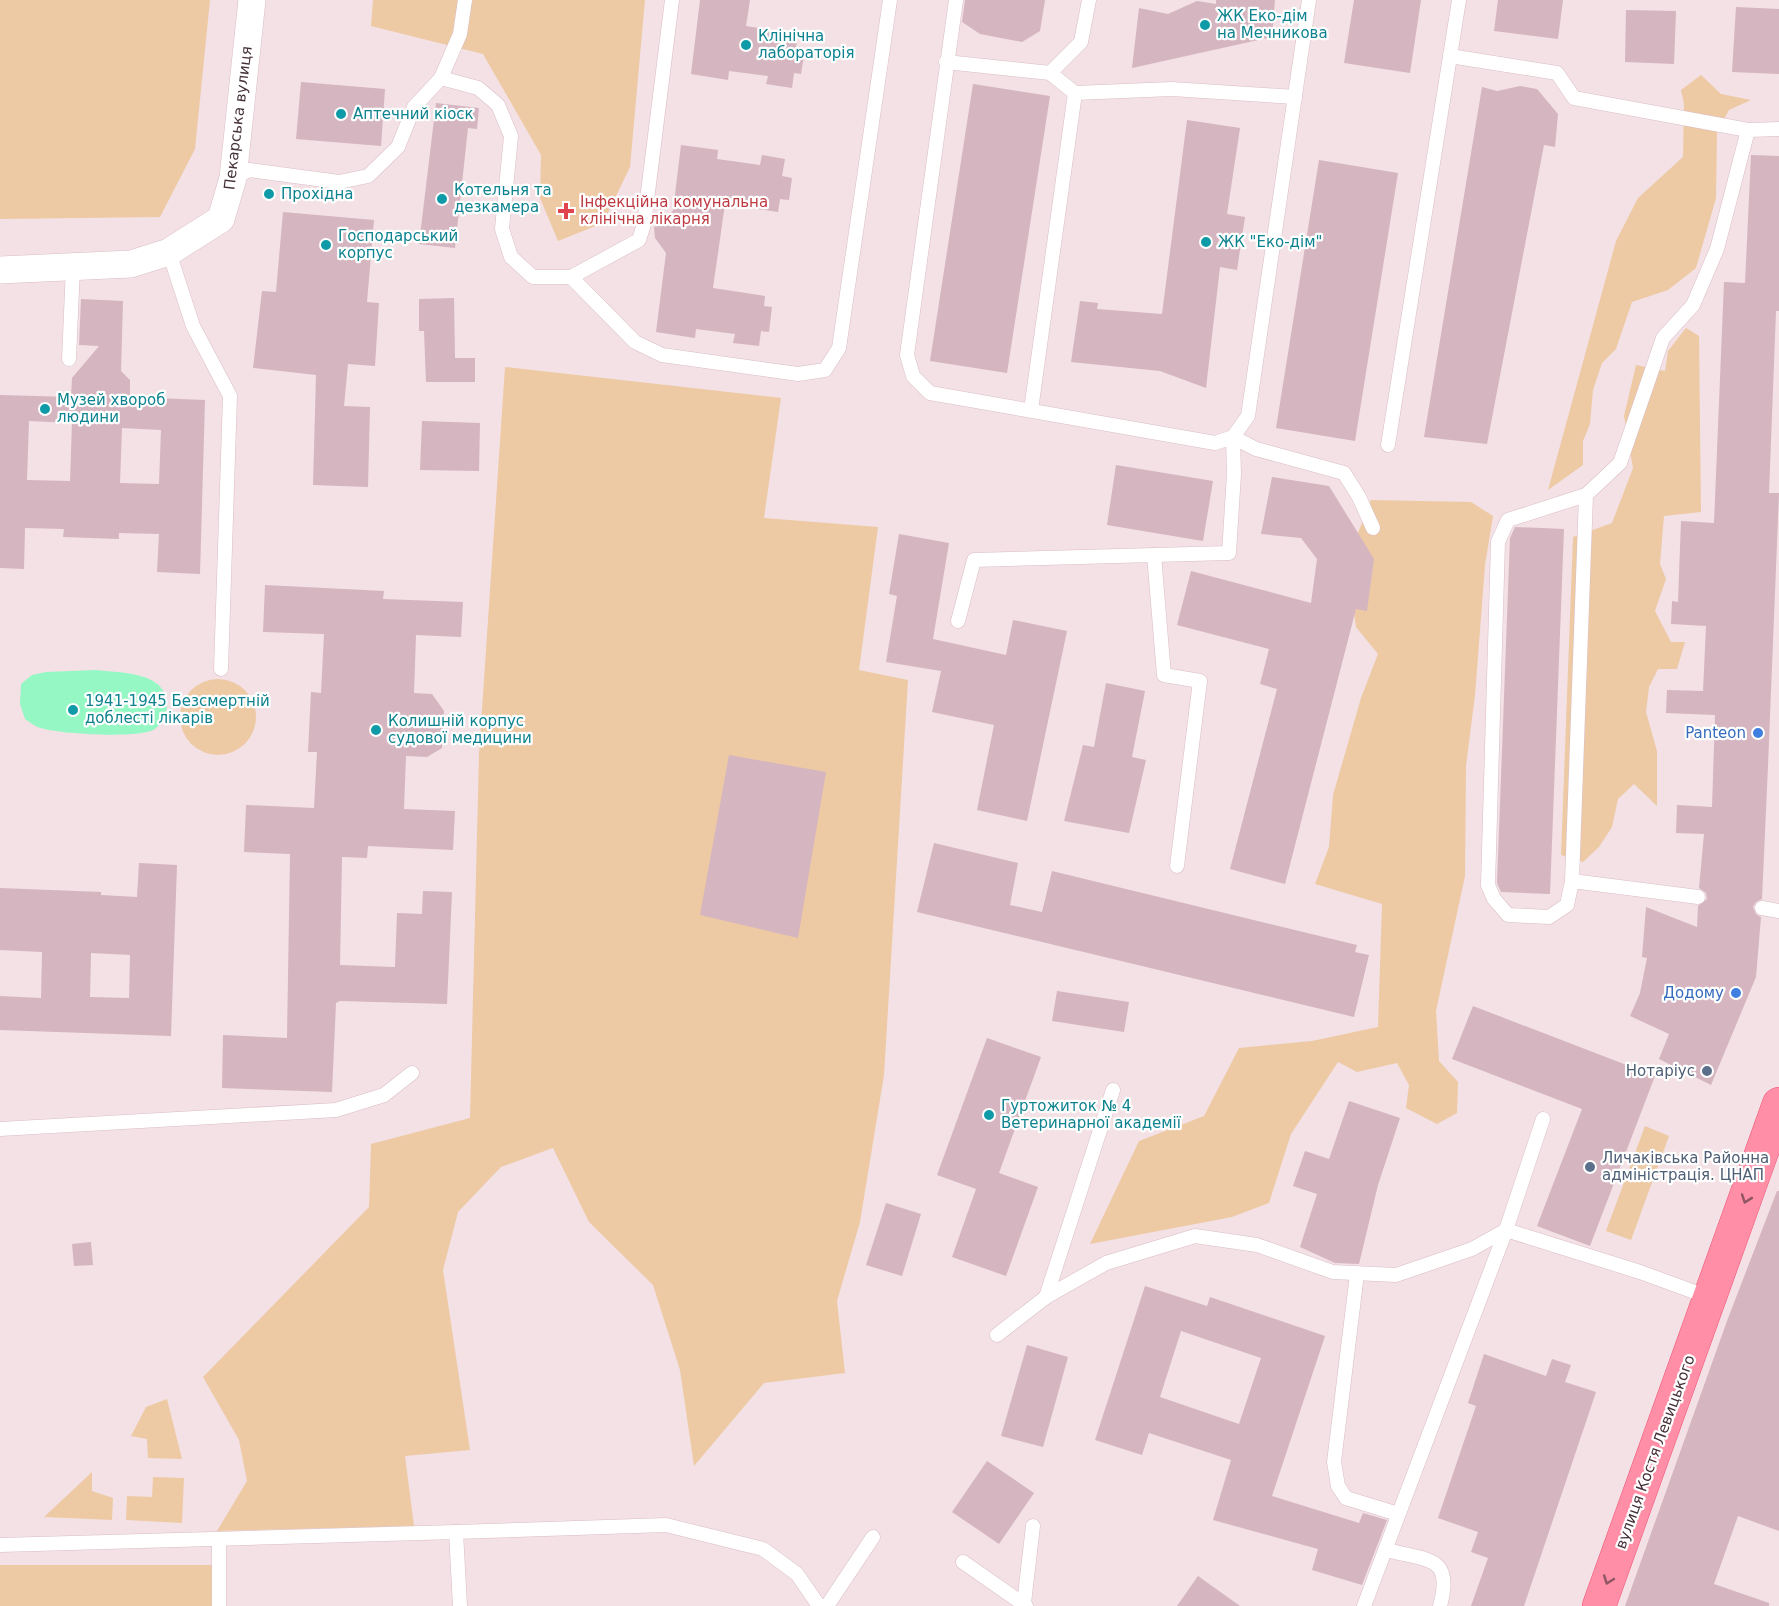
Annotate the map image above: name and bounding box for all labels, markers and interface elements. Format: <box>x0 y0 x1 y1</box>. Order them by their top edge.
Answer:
place label: ЖК Еко-дім на Мечникова <box>1217 7 1328 42</box>
marker: ЖК Еко-дім на Мечникова <box>1198 18 1212 32</box>
place label: Клінічна лабораторія <box>758 27 855 62</box>
marker: Клінічна лабораторія <box>739 38 753 52</box>
street label: Пекарська вулиця <box>220 45 256 191</box>
place label: Аптечний кіоск <box>353 105 474 123</box>
marker: Аптечний кіоск <box>334 107 348 121</box>
place label: Котельня та дезкамера <box>454 181 552 216</box>
place label: Прохідна <box>281 185 353 203</box>
marker: Прохідна <box>262 187 276 201</box>
marker: Котельня та дезкамера <box>435 192 449 206</box>
place label: Інфекційна комунальна клінічна лікарня <box>580 193 768 228</box>
marker: Інфекційна комунальна клінічна лікарня <box>557 202 575 220</box>
place label: Господарський корпус <box>338 227 458 262</box>
place label: ЖК "Еко-дім" <box>1218 233 1322 251</box>
marker: ЖК "Еко-дім" <box>1199 235 1213 249</box>
marker: Господарський корпус <box>319 238 333 252</box>
place label: Музей хвороб людини <box>57 391 165 426</box>
marker: Музей хвороб людини <box>38 402 52 416</box>
place label: 1941-1945 Безсмертній доблесті лікарів <box>85 692 270 727</box>
marker: 1941-1945 Безсмертній доблесті лікарів <box>66 703 80 717</box>
place label: Колишній корпус судової медицини <box>388 712 532 747</box>
marker: Колишній корпус судової медицини <box>369 723 383 737</box>
place label: Panteon <box>1685 724 1746 742</box>
marker: Panteon <box>1751 726 1765 740</box>
place label: Додому <box>1663 984 1724 1002</box>
marker: Додому <box>1729 986 1743 1000</box>
place label: Нотаріус <box>1626 1062 1695 1080</box>
marker: Нотаріус <box>1700 1064 1714 1078</box>
place label: Гуртожиток № 4 Ветеринарної академії <box>1001 1097 1182 1132</box>
marker: Гуртожиток № 4 Ветеринарної академії <box>982 1108 996 1122</box>
place label: Личаківська Районна адміністрація. ЦНАП <box>1602 1149 1769 1184</box>
marker: Личаківська Районна адміністрація. ЦНАП <box>1583 1160 1597 1174</box>
one-way arrow <box>1740 1193 1753 1204</box>
street label: вулиця Костя Левицького <box>1611 1353 1699 1551</box>
one-way arrow <box>1603 1574 1616 1585</box>

